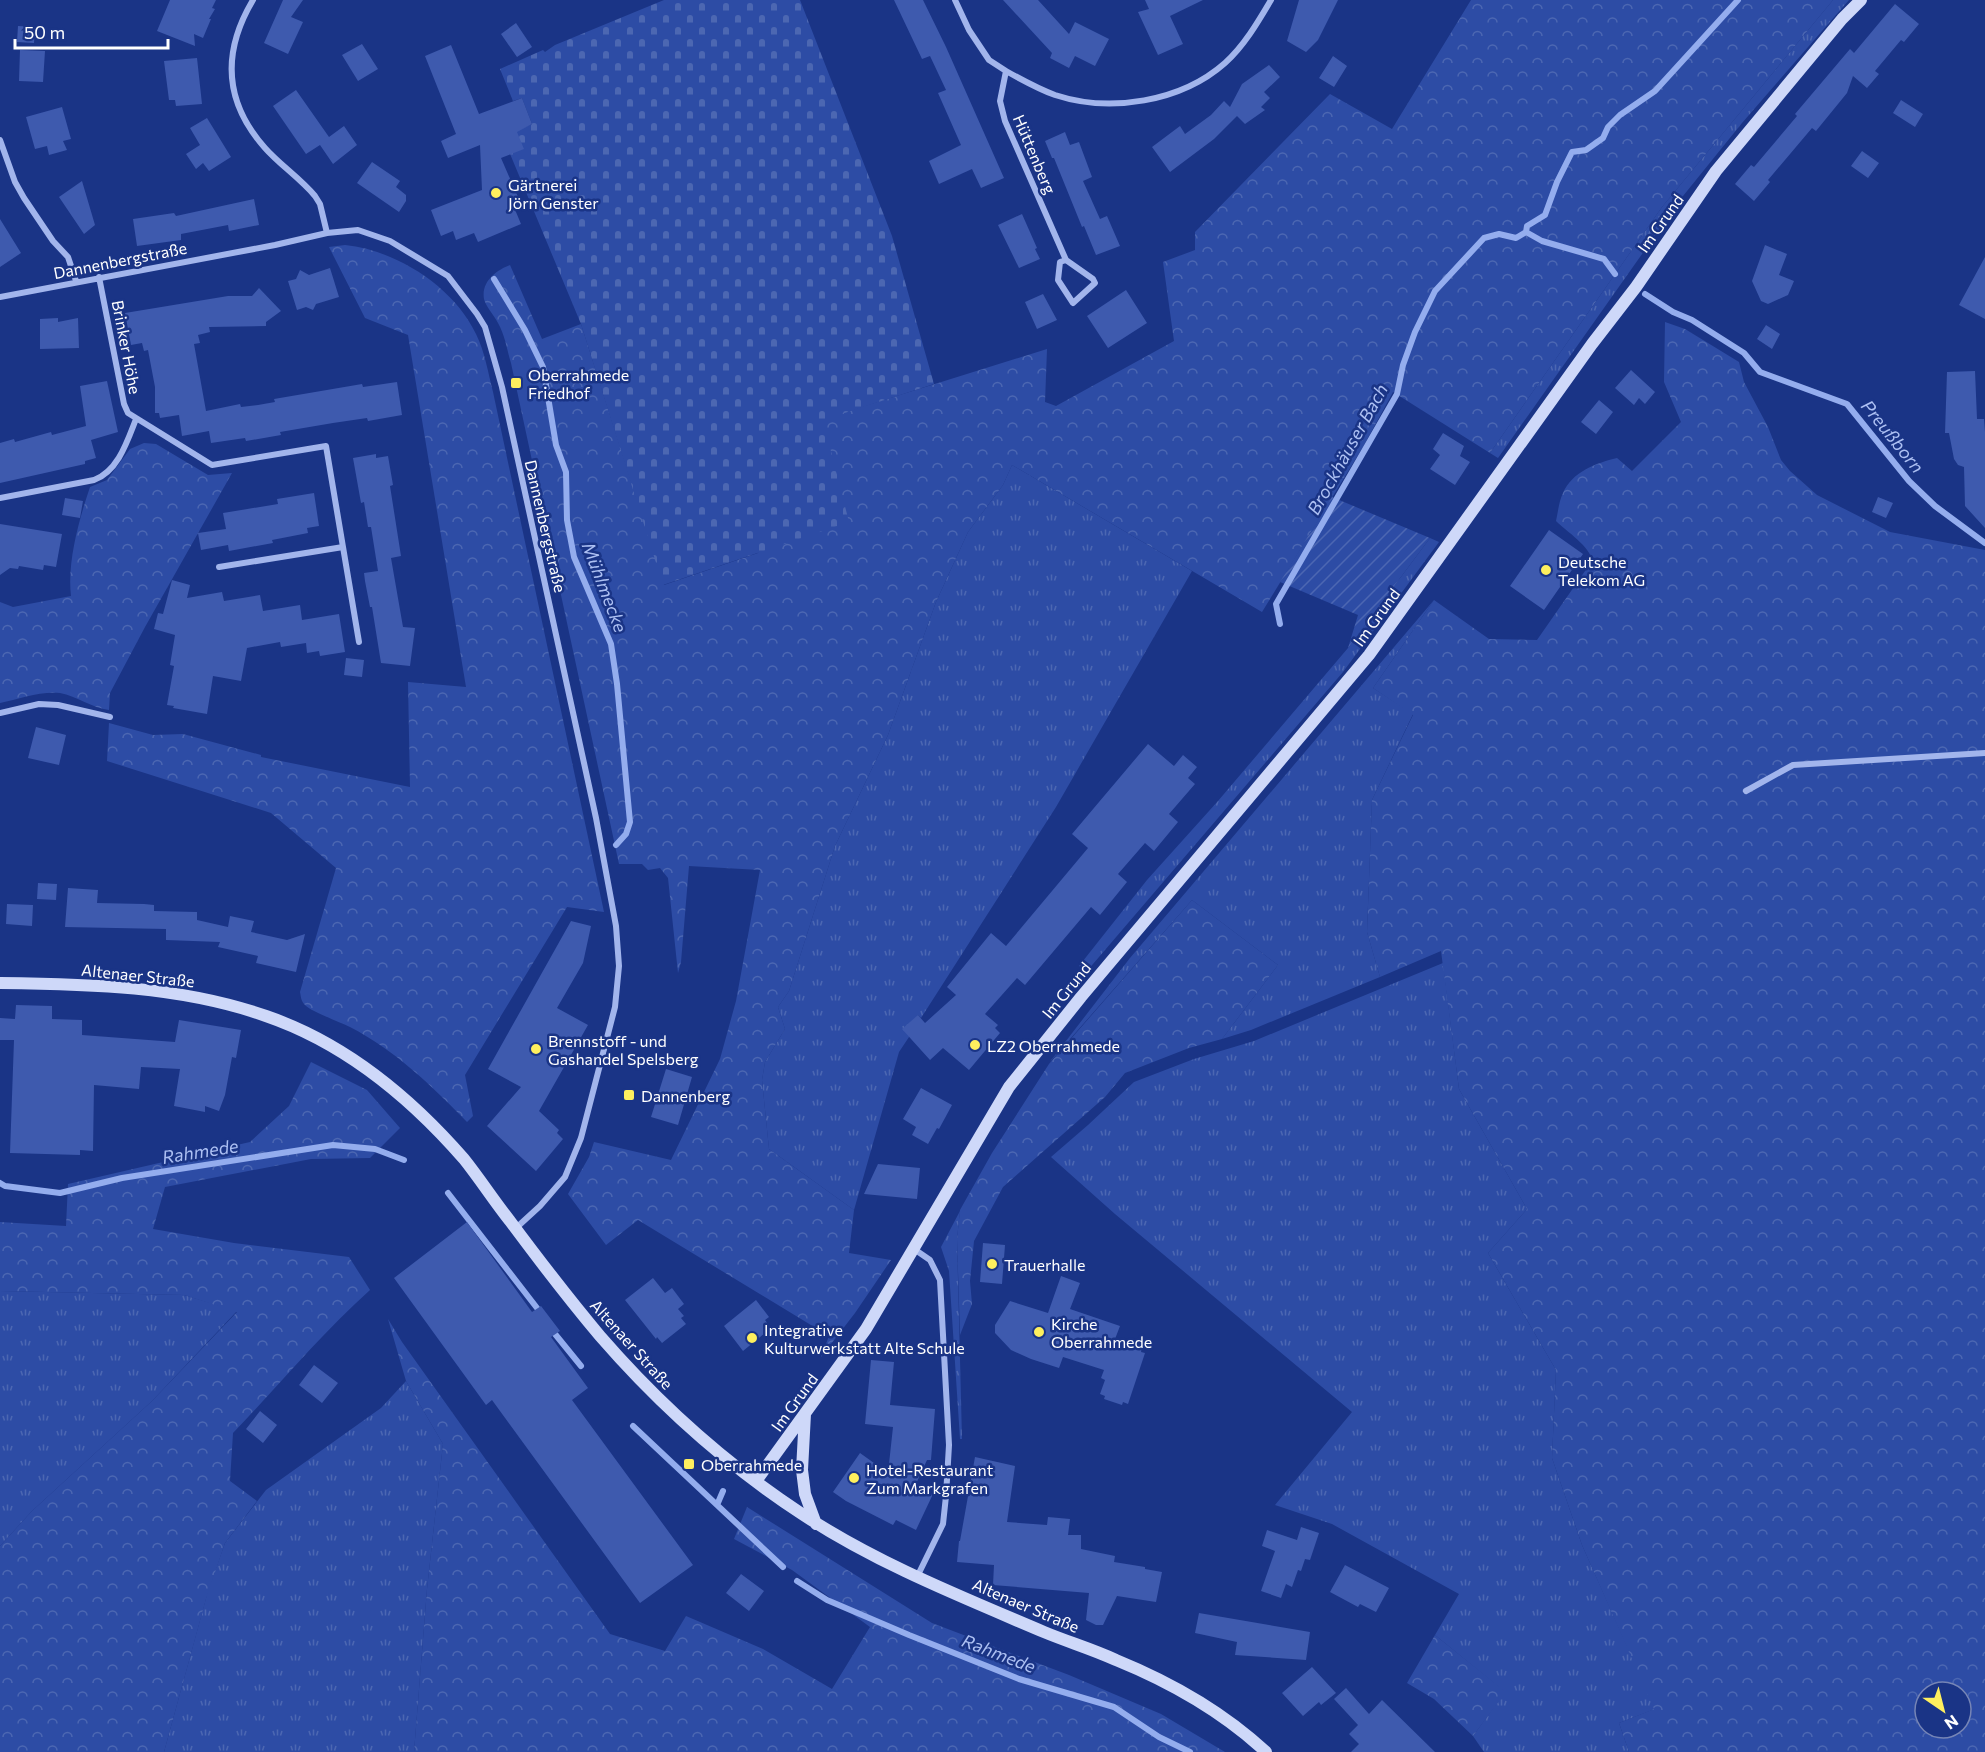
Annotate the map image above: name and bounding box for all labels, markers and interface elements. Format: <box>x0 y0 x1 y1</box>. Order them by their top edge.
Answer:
scale bar <box>15 12 168 50</box>
text: 50 m <box>24 21 65 43</box>
street label: Hüttenberg <box>1010 111 1060 197</box>
place label: Gärtnerei Jörn Genster <box>508 175 599 212</box>
marker: Gärtnerei Jörn Genster <box>489 186 503 200</box>
street label: Im Grund <box>1633 190 1687 256</box>
street label: Dannenbergstraße <box>52 238 188 282</box>
street label: Brinker Höhe <box>109 298 145 396</box>
place label: Oberrahmede Friedhof <box>528 365 629 402</box>
marker: Oberrahmede Friedhof <box>509 376 523 390</box>
water label: Brockhäuser Bach <box>1302 380 1392 518</box>
water label: Preußborn <box>1857 395 1929 477</box>
street label: Dannenbergstraße <box>521 458 571 594</box>
water label: Mühlmecke <box>578 539 632 636</box>
place label: Deutsche Telekom AG <box>1558 552 1645 589</box>
marker: Deutsche Telekom AG <box>1539 563 1553 577</box>
street label: Im Grund <box>1349 584 1403 650</box>
street label: Im Grund <box>1038 958 1094 1022</box>
street label: Altenaer Straße <box>80 960 196 990</box>
place label: Brennstoff - und Gashandel Spelsberg <box>548 1031 699 1068</box>
place label: LZ2 Oberrahmede <box>987 1036 1120 1055</box>
marker: LZ2 Oberrahmede <box>968 1038 982 1052</box>
marker: Brennstoff - und Gashandel Spelsberg <box>529 1042 543 1056</box>
place label: Dannenberg <box>641 1086 730 1105</box>
marker: Dannenberg <box>622 1088 636 1102</box>
water label: Rahmede <box>160 1134 240 1168</box>
place label: Trauerhalle <box>1004 1255 1085 1274</box>
marker: Trauerhalle <box>985 1257 999 1271</box>
street label: Altenaer Straße <box>587 1295 677 1393</box>
place label: Kirche Oberrahmede <box>1051 1314 1152 1351</box>
place label: Integrative Kulturwerkstatt Alte Schule <box>764 1320 965 1357</box>
marker: Kirche Oberrahmede <box>1032 1325 1046 1339</box>
marker: Integrative Kulturwerkstatt Alte Schule <box>745 1331 759 1345</box>
street label: Im Grund <box>767 1369 821 1435</box>
place label: Oberrahmede <box>701 1455 802 1474</box>
marker: Oberrahmede <box>682 1457 696 1471</box>
place label: Hotel-Restaurant Zum Markgrafen <box>866 1460 994 1497</box>
marker: Hotel-Restaurant Zum Markgrafen <box>847 1471 861 1485</box>
street label: Altenaer Straße <box>970 1574 1082 1636</box>
water label: Rahmede <box>959 1629 1039 1677</box>
north arrow <box>1913 1680 1973 1740</box>
text: N <box>1942 1711 1962 1734</box>

